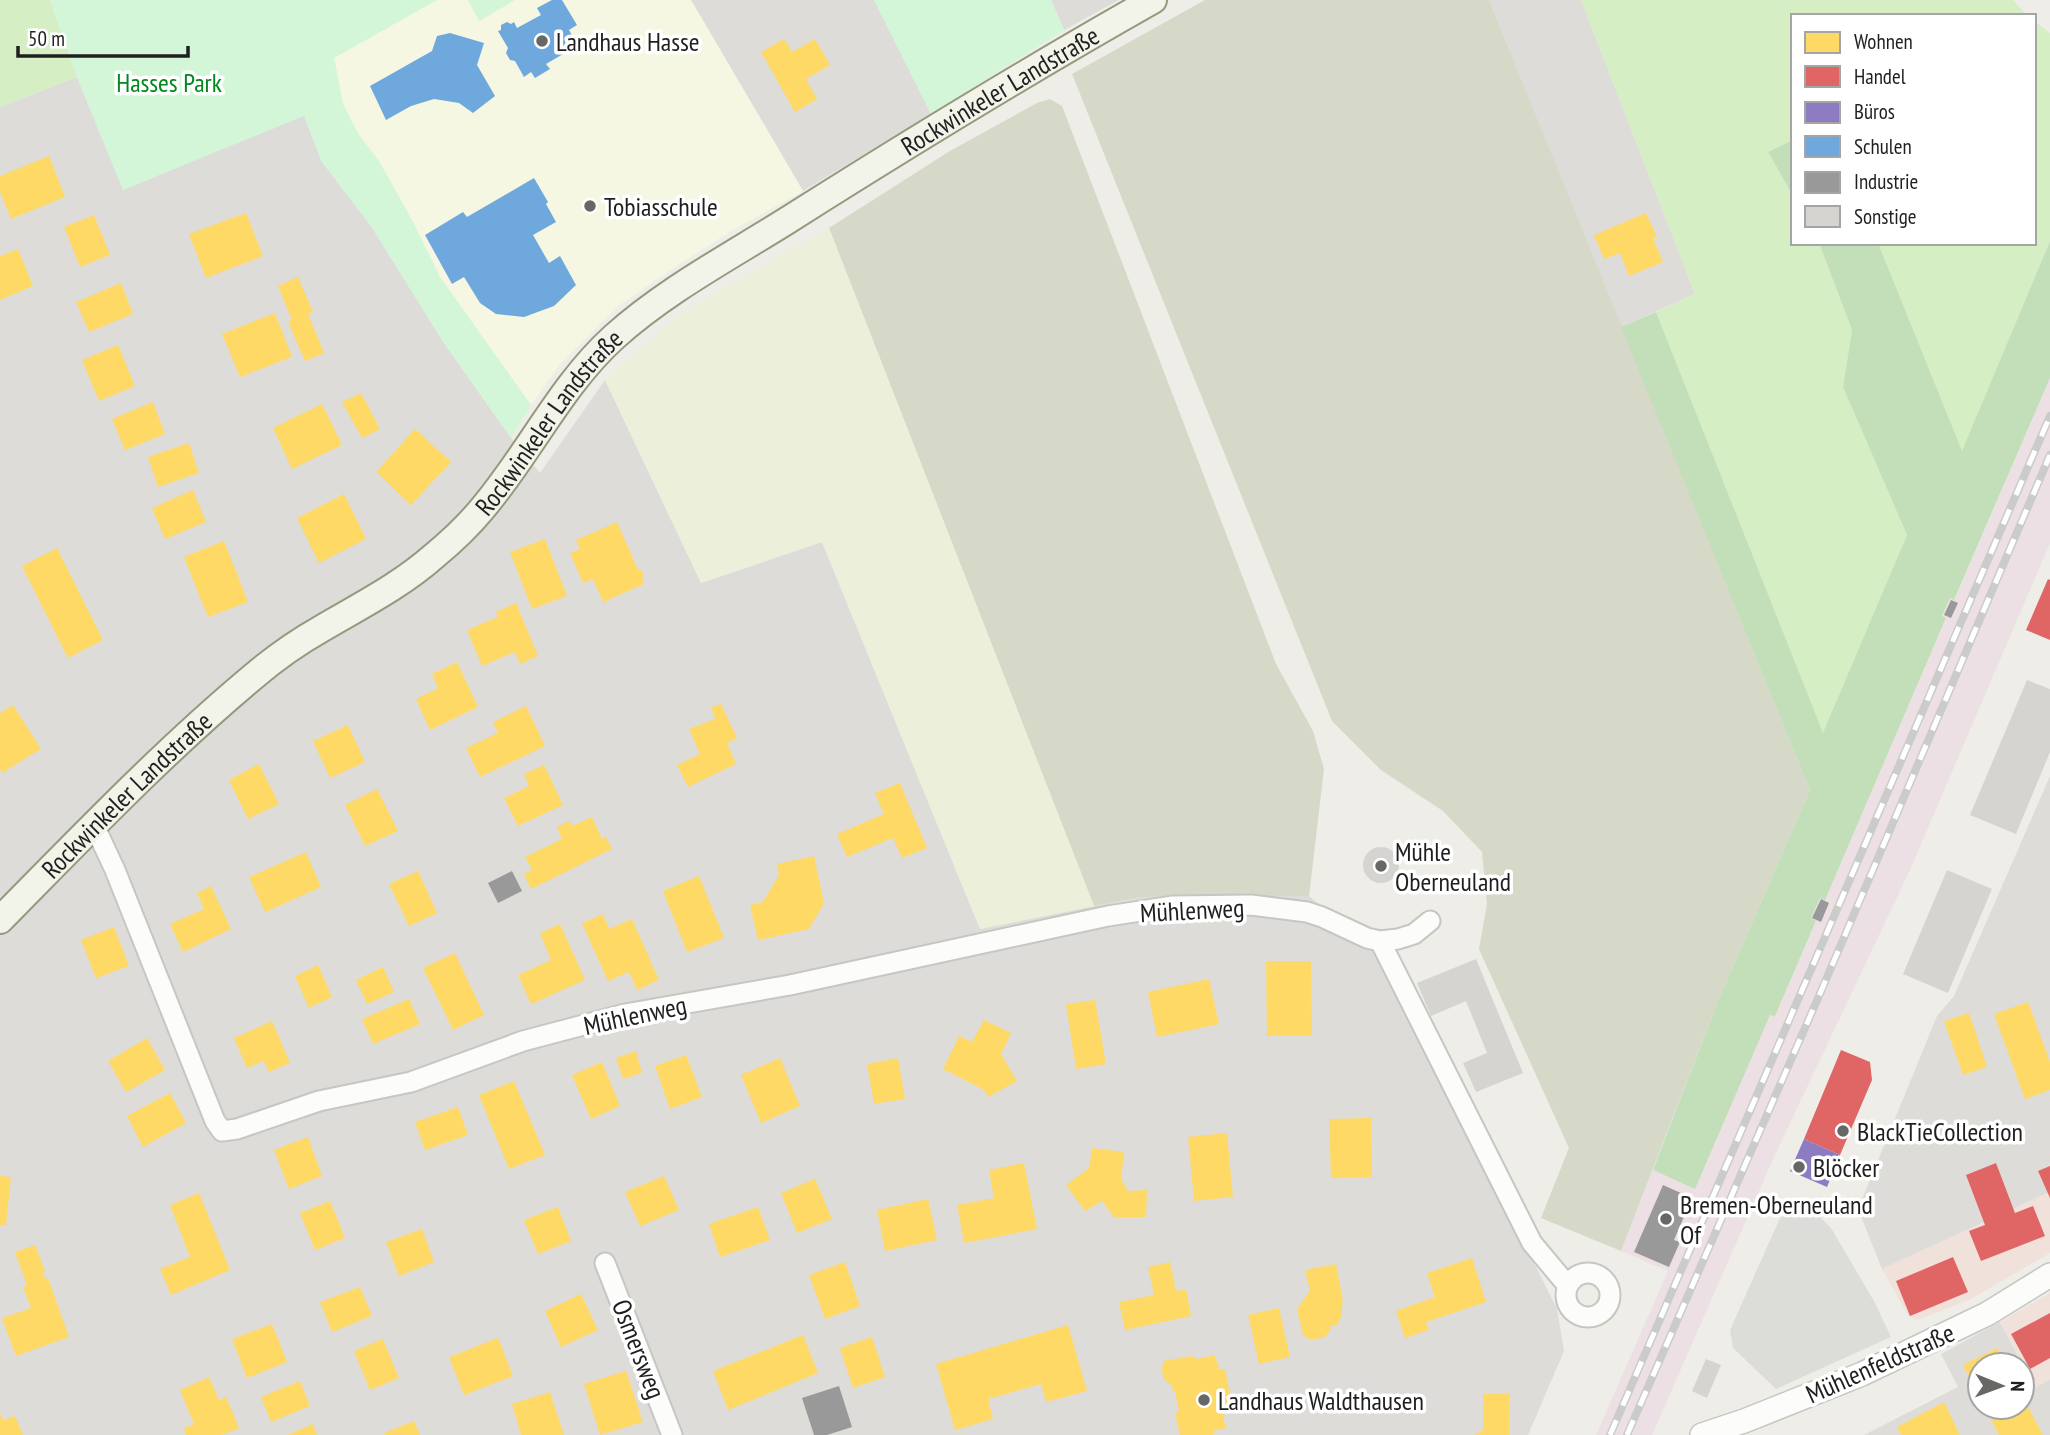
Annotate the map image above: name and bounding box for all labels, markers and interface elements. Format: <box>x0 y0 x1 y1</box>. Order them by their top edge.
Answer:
scale bar <box>18 14 187 58</box>
legend <box>1791 14 2036 245</box>
street label: Rockwinkeler Landstraße <box>895 18 1105 162</box>
text: 50 m <box>28 25 65 52</box>
place label: Landhaus Hasse <box>556 25 700 58</box>
text: Wohnen <box>1854 28 1913 55</box>
marker: Landhaus Hasse <box>534 33 550 49</box>
text: Handel <box>1854 63 1906 90</box>
park label: Hasses Park <box>116 66 222 99</box>
text: Büros <box>1854 98 1895 125</box>
text: Schulen <box>1854 133 1912 160</box>
text: Industrie <box>1854 168 1918 195</box>
place label: Tobiasschule <box>604 190 718 223</box>
marker: Tobiasschule <box>582 198 598 214</box>
text: Sonstige <box>1854 203 1916 230</box>
street label: Rockwinkeler Landstraße <box>468 321 629 522</box>
street label: Rockwinkeler Landstraße <box>34 704 218 885</box>
place label: Mühle Oberneuland <box>1395 835 1511 898</box>
marker: Mühle Oberneuland <box>1373 858 1389 874</box>
street label: Mühlenweg <box>1139 891 1245 929</box>
street label: Mühlenweg <box>581 988 689 1042</box>
place label: BlackTieCollection <box>1857 1115 2023 1148</box>
marker: BlackTieCollection <box>1835 1123 1851 1139</box>
place label: Blöcker <box>1813 1151 1879 1184</box>
marker: Blöcker <box>1791 1159 1807 1175</box>
place label: Bremen-Oberneuland Of <box>1680 1188 1873 1251</box>
marker: Bremen-Oberneuland Of <box>1658 1211 1674 1227</box>
street label: Osmersweg <box>605 1295 673 1403</box>
street label: Mühlenfeldstraße <box>1801 1316 1959 1410</box>
north arrow <box>1966 1351 2036 1421</box>
text: N <box>2006 1381 2030 1392</box>
place label: Landhaus Waldthausen <box>1218 1384 1424 1417</box>
marker: Landhaus Waldthausen <box>1196 1392 1212 1408</box>

